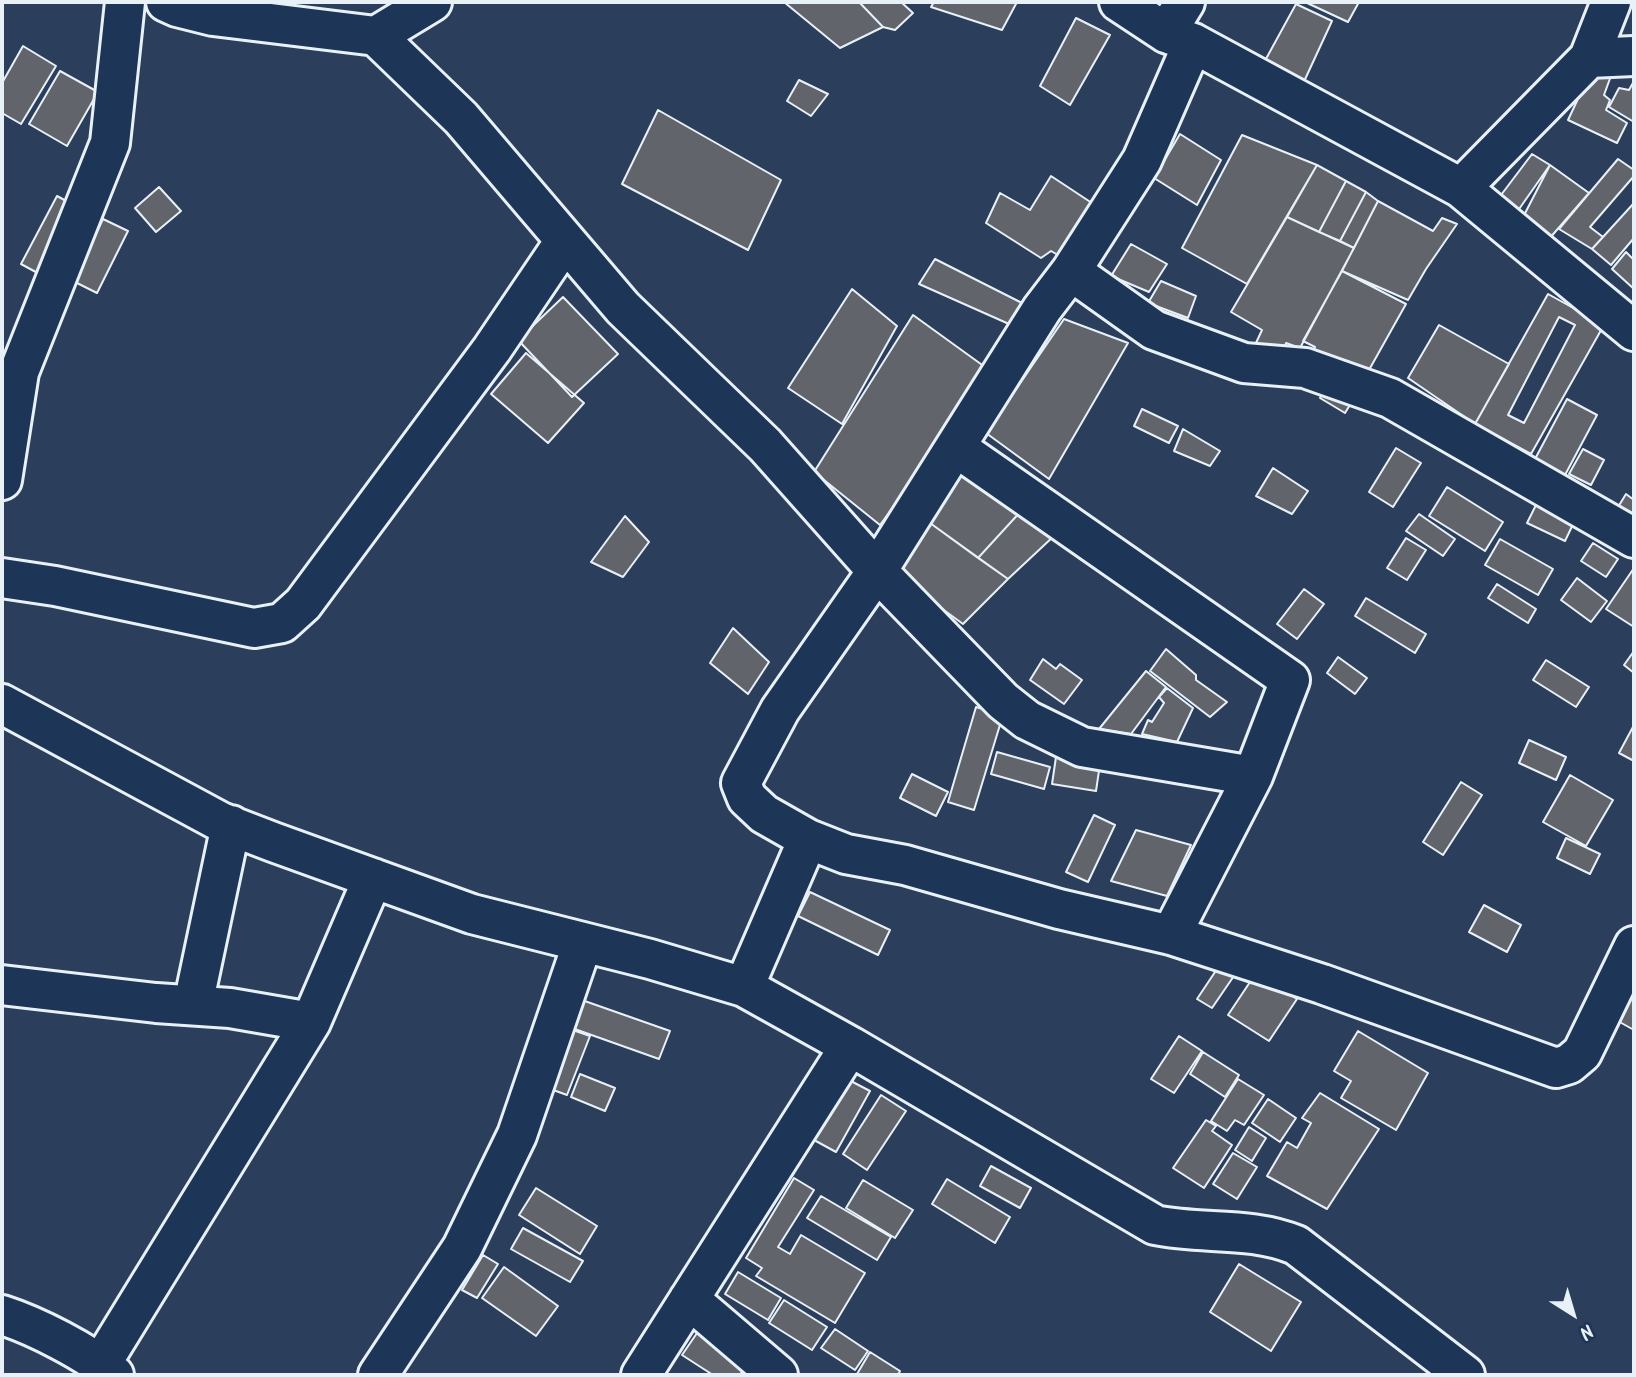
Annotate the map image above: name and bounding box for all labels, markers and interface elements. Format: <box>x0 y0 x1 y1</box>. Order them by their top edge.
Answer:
north arrow <box>1538 1279 1608 1349</box>
text: N <box>1572 1315 1599 1346</box>

